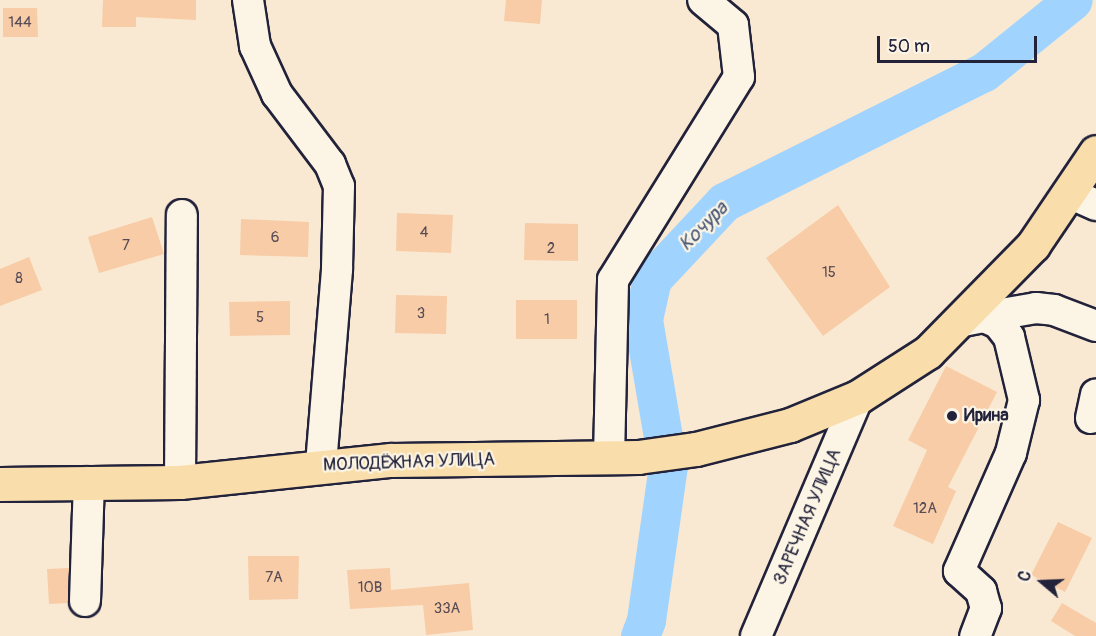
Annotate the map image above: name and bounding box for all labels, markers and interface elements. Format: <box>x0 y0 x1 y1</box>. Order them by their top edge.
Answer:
house number: 144 <box>8 14 32 32</box>
scale bar <box>880 24 1040 62</box>
text: 50 m <box>888 35 930 58</box>
water label: Кочура <box>673 196 733 256</box>
house number: 4 <box>420 224 428 242</box>
house number: 6 <box>271 229 279 247</box>
house number: 7 <box>122 237 130 255</box>
house number: 2 <box>547 240 555 258</box>
house number: 15 <box>822 264 836 282</box>
house number: 8 <box>15 270 23 288</box>
house number: 3 <box>417 305 425 323</box>
house number: 5 <box>256 309 264 327</box>
house number: 1 <box>544 311 550 329</box>
place label: Ирина <box>964 405 1009 427</box>
marker: Ирина <box>945 409 959 423</box>
street label: ЗАРЕЧНАЯ УЛИЦА <box>770 446 846 588</box>
street label: МОЛОДЁЖНАЯ УЛИЦА <box>323 449 495 477</box>
house number: 12А <box>913 500 937 518</box>
north arrow <box>1012 552 1072 612</box>
text: С <box>1014 568 1036 584</box>
house number: 7А <box>265 569 283 587</box>
house number: 10В <box>358 579 382 597</box>
house number: 33А <box>434 600 460 618</box>

